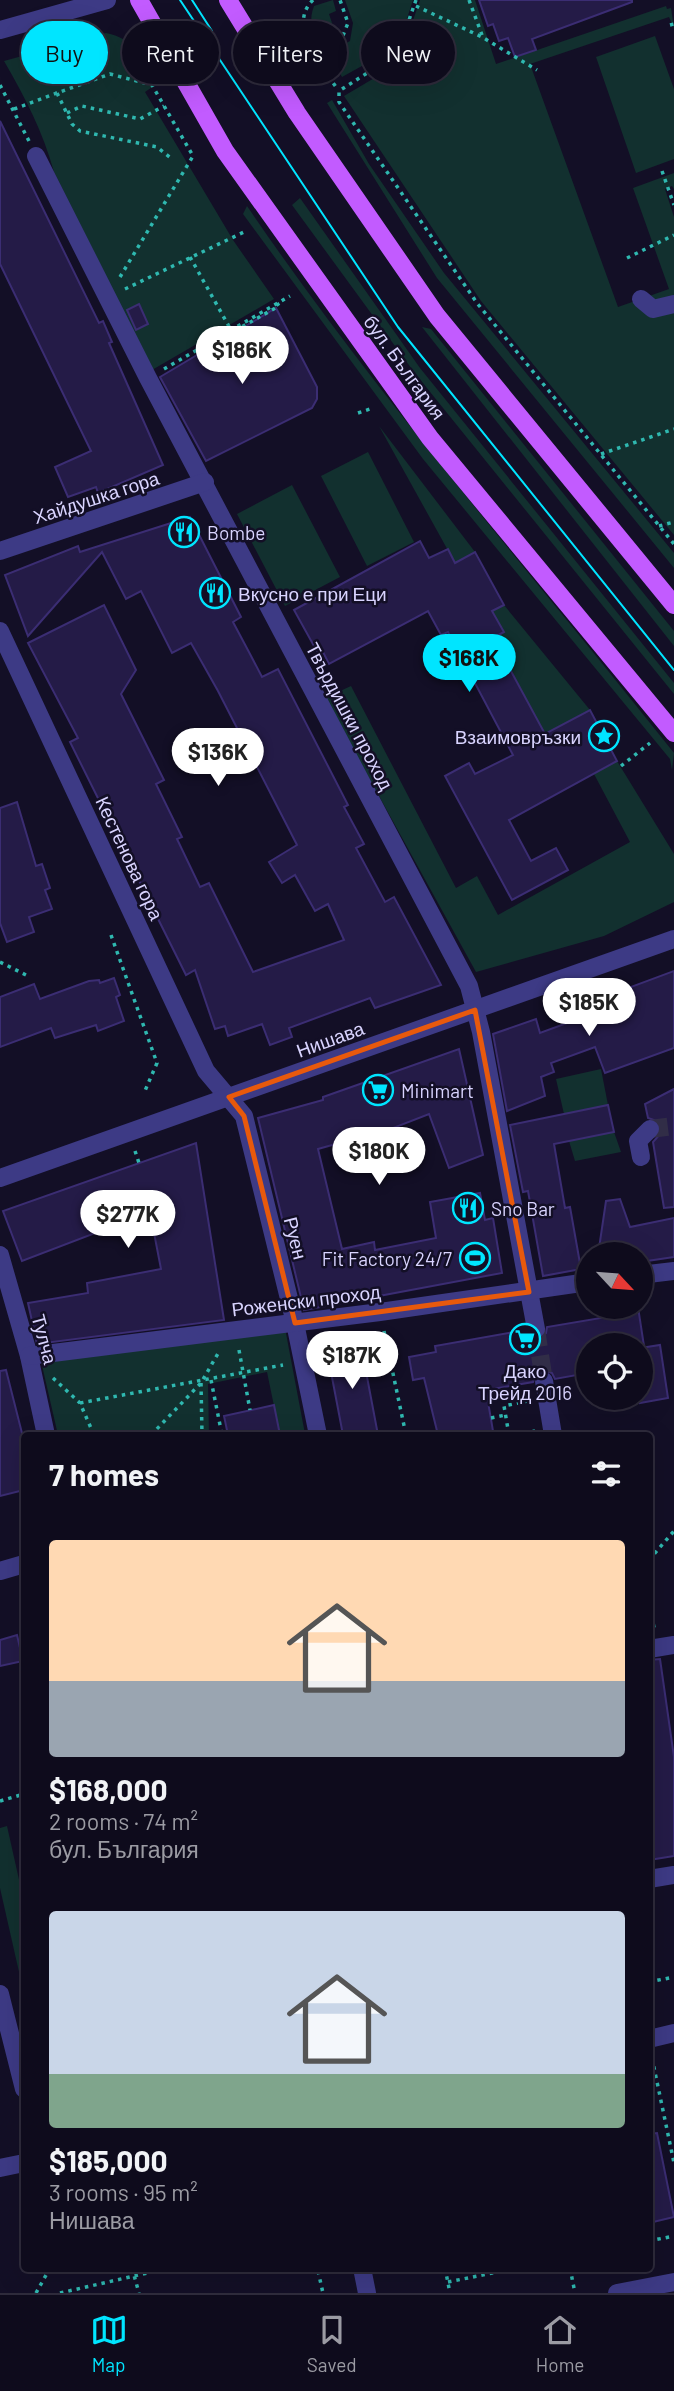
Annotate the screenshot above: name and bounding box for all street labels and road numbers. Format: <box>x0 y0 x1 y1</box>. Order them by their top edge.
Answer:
street label: бул. България <box>359 310 451 424</box>
street label: Хайдушка гора <box>30 466 162 528</box>
street label: Твърдишки проход <box>301 638 399 794</box>
street label: Кестенова гора <box>91 793 169 924</box>
street label: Нишава <box>293 1016 368 1062</box>
street label: Руен <box>280 1214 312 1262</box>
street label: Роженски проход <box>230 1279 382 1321</box>
street label: Тулча <box>27 1312 63 1367</box>

